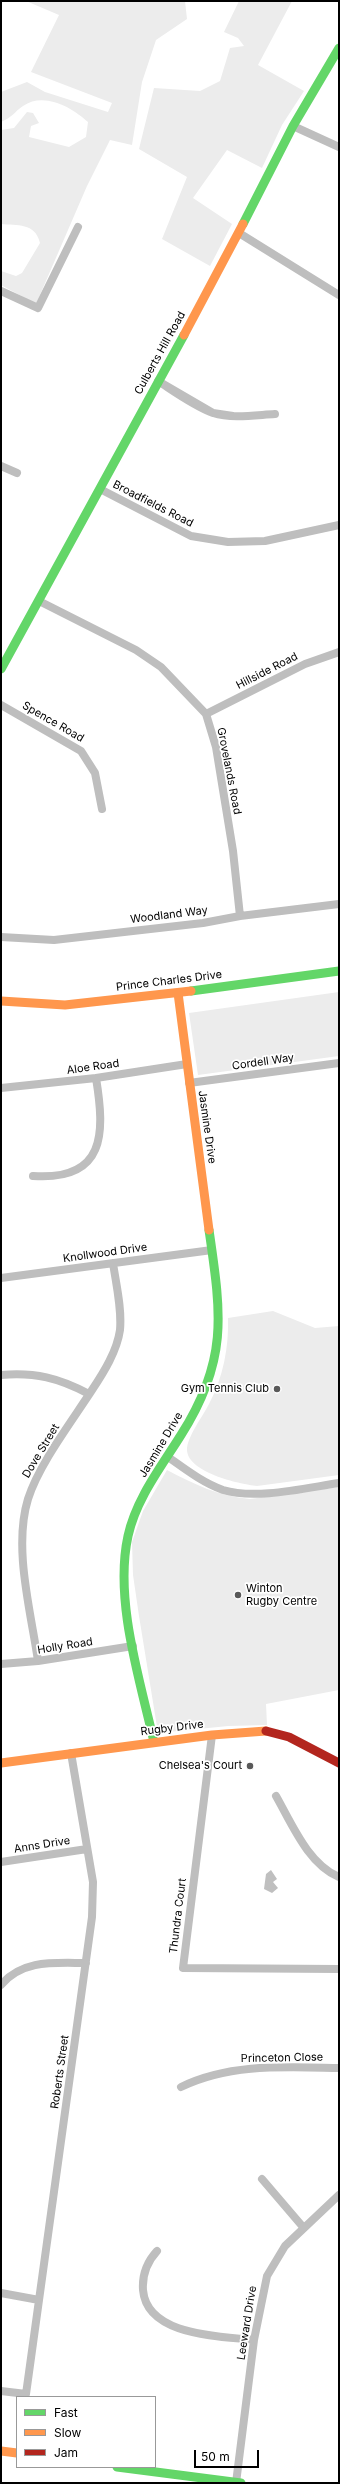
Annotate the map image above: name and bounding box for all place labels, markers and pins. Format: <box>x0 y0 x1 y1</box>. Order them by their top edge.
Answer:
place label: Gym Tennis Club <box>181 1382 269 1396</box>
marker: Gym Tennis Club <box>272 1384 282 1394</box>
place label: Winton Rugby Centre <box>246 1582 317 1608</box>
marker: Winton Rugby Centre <box>233 1590 243 1600</box>
place label: Chelsea's Court <box>159 1759 242 1773</box>
marker: Chelsea's Court <box>245 1761 255 1771</box>

